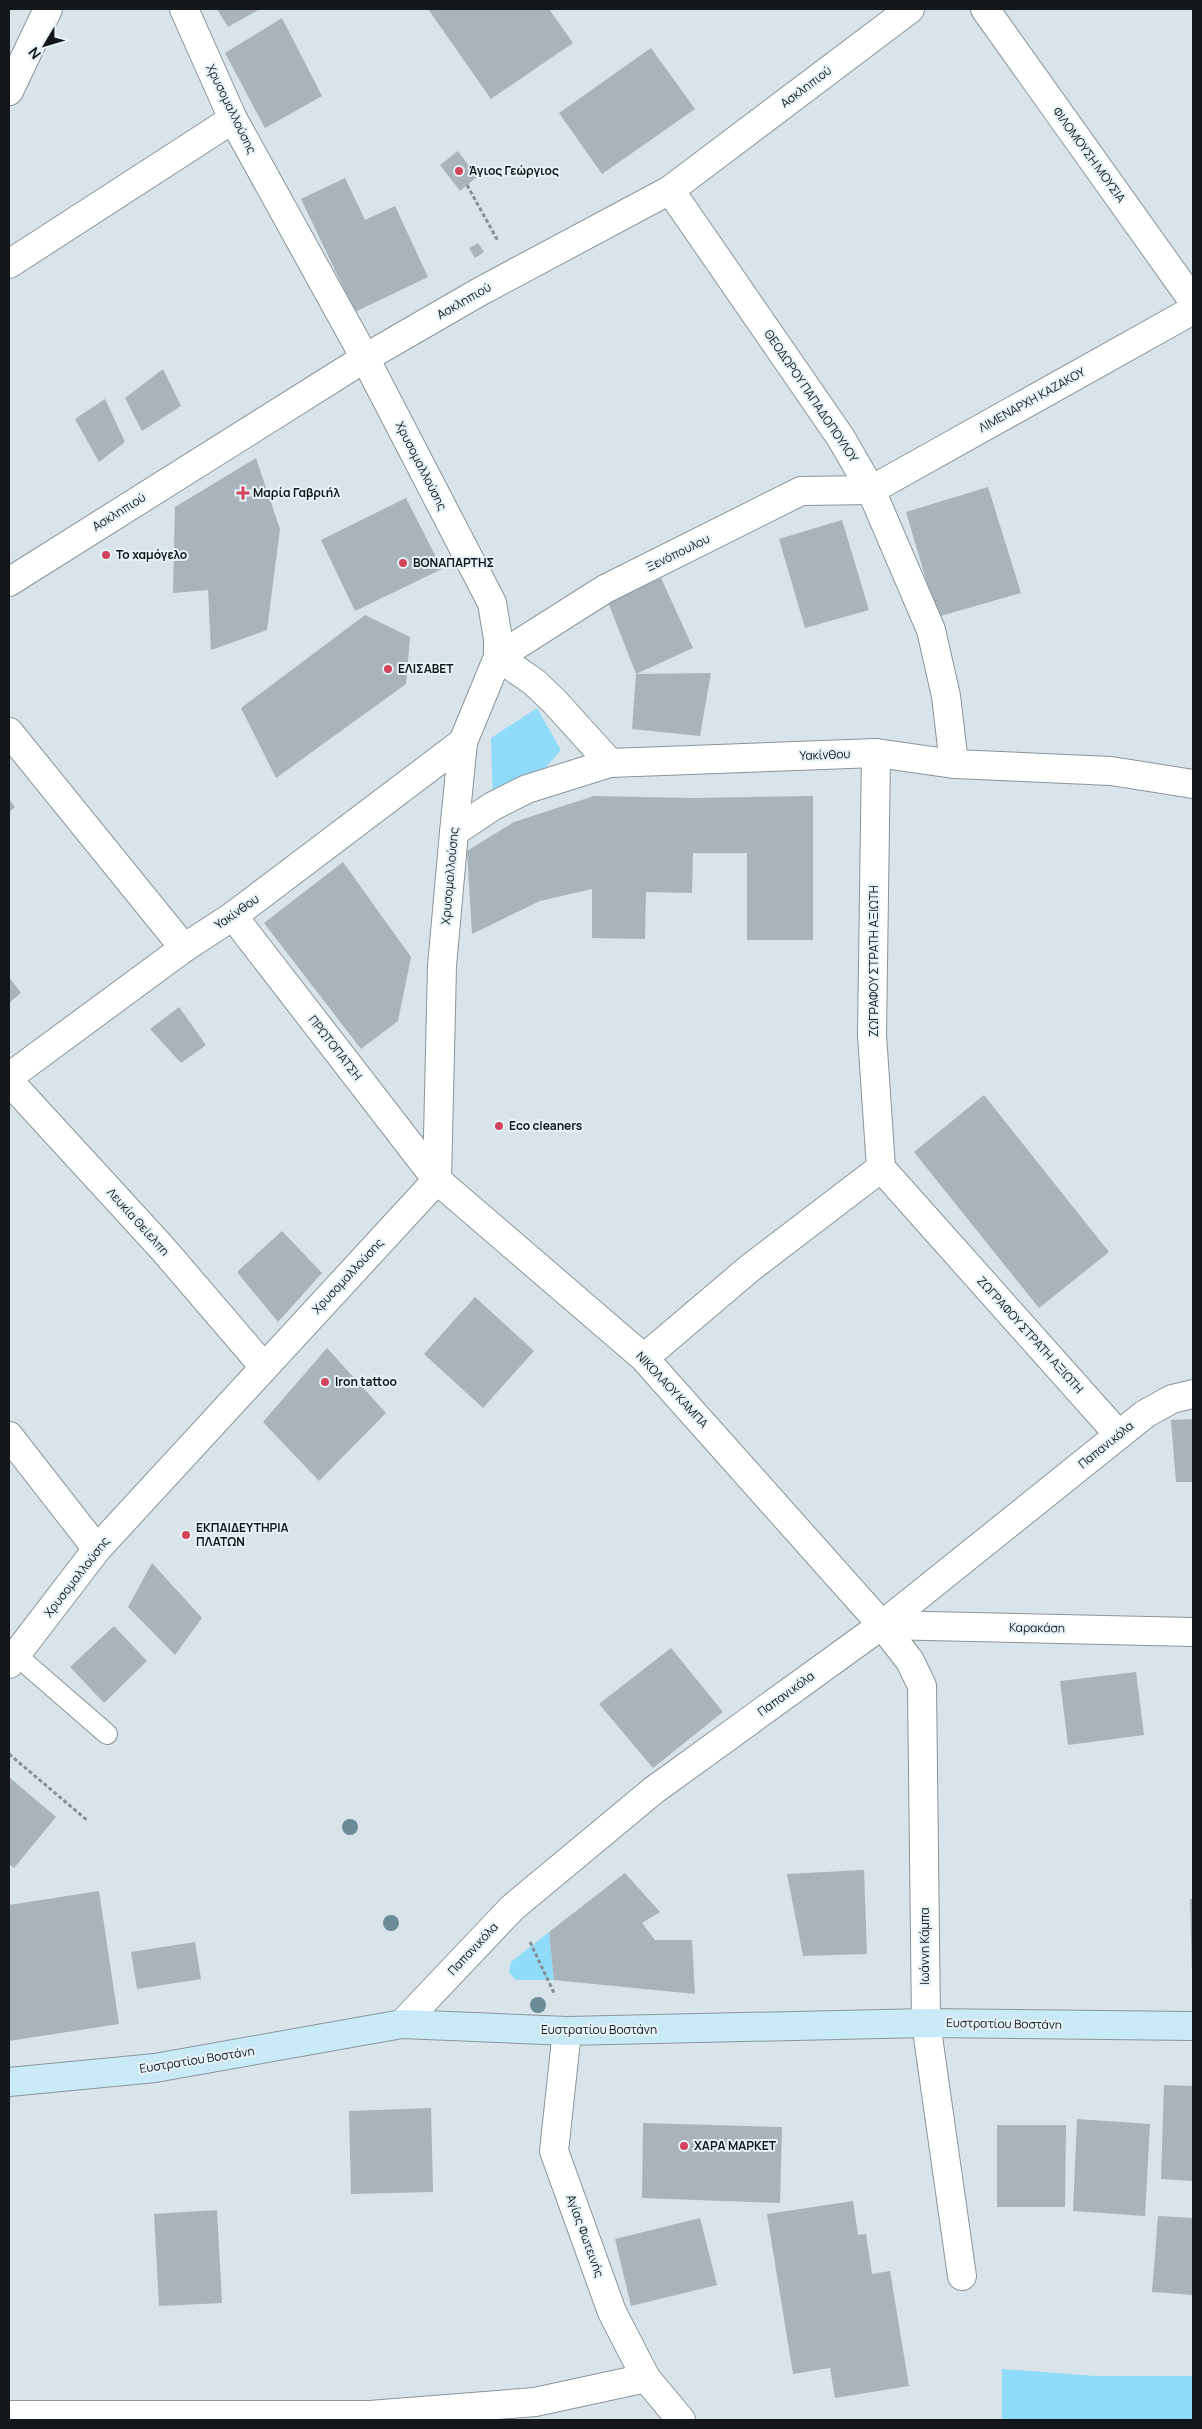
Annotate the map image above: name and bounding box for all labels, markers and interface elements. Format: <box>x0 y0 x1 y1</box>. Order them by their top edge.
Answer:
north arrow <box>20 20 70 70</box>
text: N <box>24 43 45 63</box>
street label: Χρυσομαλλούσης <box>202 61 261 157</box>
street label: Ασκληπιού <box>777 62 835 111</box>
street label: ΦΙΛΟΜΟΥΣΗ ΜΟΥΣΙΑ <box>1049 104 1130 206</box>
place label: Άγιος Γεώργιος <box>469 162 559 179</box>
marker: Άγιος Γεώργιος <box>453 165 465 177</box>
street label: Ασκληπιού <box>433 278 494 323</box>
street label: ΘΕΟΔΩΡΟΥ ΠΑΠΑΔΟΠΟΥΛΟΥ <box>760 326 863 466</box>
street label: ΛΙΜΕΝΑΡΧΗ ΚΑΖΑΚΟΥ <box>975 363 1088 436</box>
street label: Χρυσομαλλούσης <box>392 418 451 513</box>
place label: Μαρία Γαβριήλ <box>253 484 340 501</box>
marker: Μαρία Γαβριήλ <box>237 487 249 499</box>
street label: Ασκληπιού <box>89 488 149 535</box>
street label: Ξενόπουλου <box>643 530 712 575</box>
place label: Το χαμόγελο <box>116 546 187 563</box>
marker: Το χαμόγελο <box>100 549 112 561</box>
place label: ΒΟΝΑΠΑΡΤΗΣ <box>413 554 494 571</box>
marker: ΒΟΝΑΠΑΡΤΗΣ <box>397 557 409 569</box>
place label: ΕΛΙΣΑΒΕΤ <box>398 660 454 677</box>
marker: ΕΛΙΣΑΒΕΤ <box>382 663 394 675</box>
street label: Υακίνθου <box>799 745 851 764</box>
street label: Χρυσομαλλούσης <box>437 826 462 925</box>
street label: ΖΩΓΡΑΦΟΥ ΣΤΡΑΤΗ ΑΞΙΩΤΗ <box>865 885 882 1037</box>
street label: Υακίνθου <box>211 890 262 933</box>
street label: ΠΡΩΤΟΠΑΤΣΗ <box>305 1012 366 1084</box>
place label: Eco cleaners <box>509 1117 583 1134</box>
marker: Eco cleaners <box>493 1120 505 1132</box>
street label: Λευκία Θείελπη <box>103 1184 173 1259</box>
street label: Χρυσομαλλούσης <box>308 1234 387 1317</box>
street label: ΖΩΓΡΑΦΟΥ ΣΤΡΑΤΗ ΑΞΙΩΤΗ <box>973 1273 1087 1397</box>
street label: ΝΙΚΟΛΑΟΥ ΚΑΜΠΑ <box>632 1348 713 1432</box>
place label: Iron tattoo <box>335 1373 397 1390</box>
marker: Iron tattoo <box>319 1376 331 1388</box>
street label: Παπανικόλα <box>1074 1417 1137 1472</box>
place label: ΕΚΠΑΙΔΕΥΤΗΡΙΑ ΠΛΑΤΩΝ <box>196 1519 289 1550</box>
marker: ΕΚΠΑΙΔΕΥΤΗΡΙΑ ΠΛΑΤΩΝ <box>180 1529 192 1541</box>
street label: Χρυσομαλλούσης <box>40 1533 114 1620</box>
street label: Καρακάση <box>1009 1619 1065 1636</box>
street label: Παπανικόλα <box>754 1667 818 1720</box>
street label: Ιωάννη Κάμπα <box>916 1907 933 1985</box>
street label: Παπανικόλα <box>444 1918 502 1979</box>
street label: Ευστρατίου Βοστάνη <box>946 2014 1062 2033</box>
street label: Ευστρατίου Βοστάνη <box>541 2021 657 2038</box>
street label: Ευστρατίου Βοστάνη <box>138 2042 256 2077</box>
place label: ΧΑΡΑ ΜΑΡΚΕΤ <box>694 2137 777 2154</box>
marker: ΧΑΡΑ ΜΑΡΚΕΤ <box>678 2140 690 2152</box>
street label: Αγίας Φωτεινής <box>563 2192 608 2280</box>

